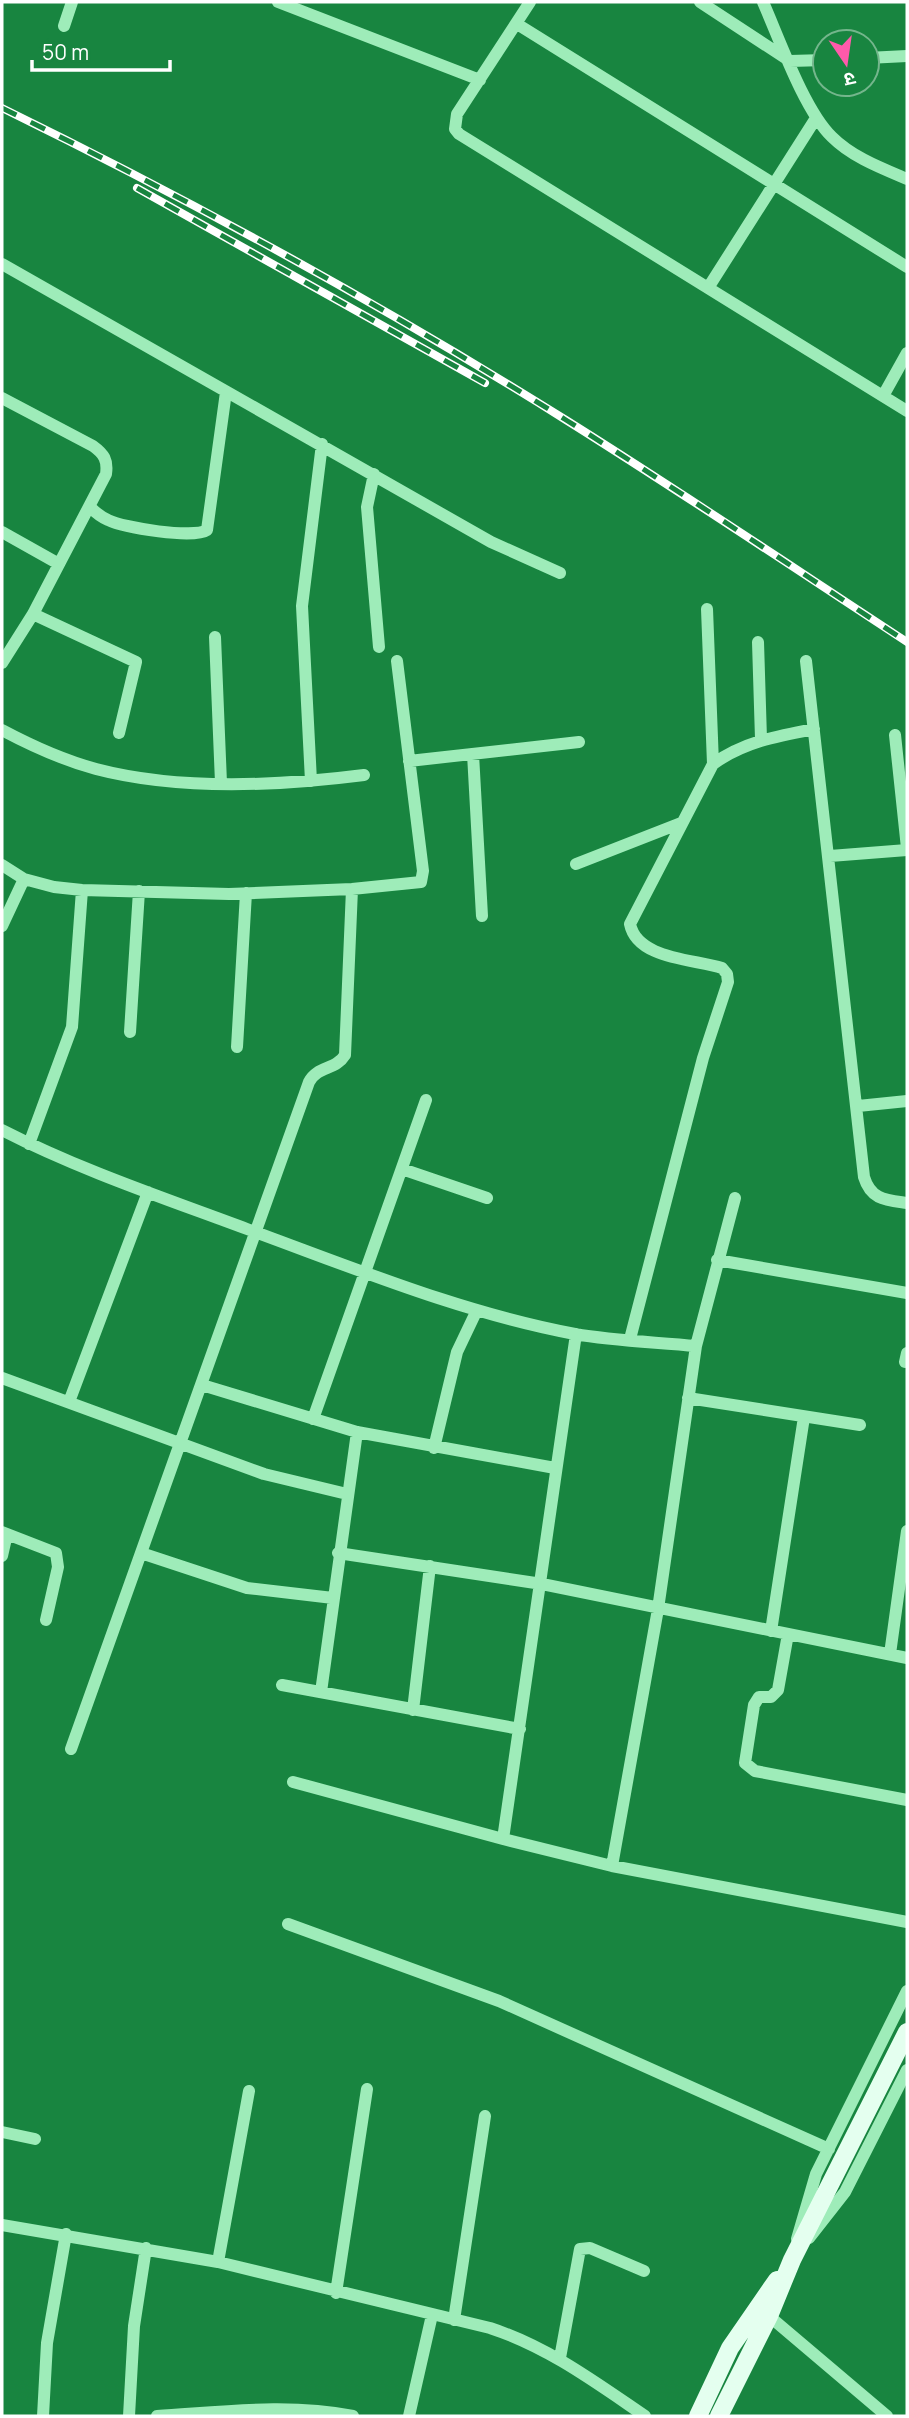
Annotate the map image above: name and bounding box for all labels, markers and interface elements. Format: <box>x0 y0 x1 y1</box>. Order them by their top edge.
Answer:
scale bar <box>32 28 170 72</box>
north arrow <box>811 28 881 98</box>
text: 50 m <box>42 38 89 66</box>
text: उ <box>841 66 858 94</box>

